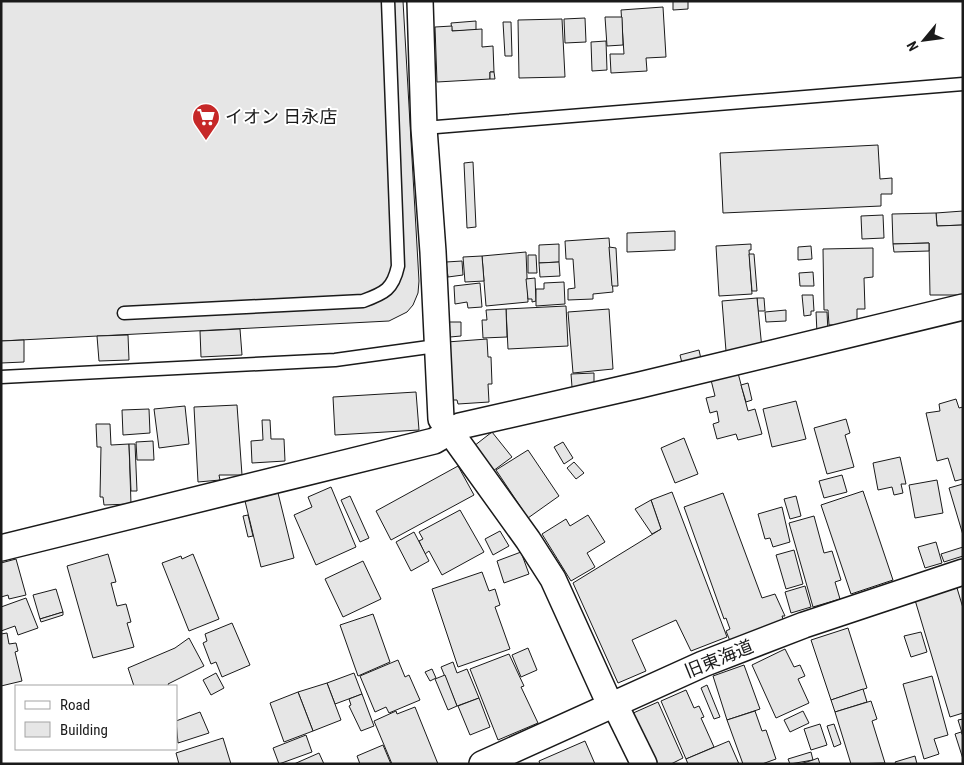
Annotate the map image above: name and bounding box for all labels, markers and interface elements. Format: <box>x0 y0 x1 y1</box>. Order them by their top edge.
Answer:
north arrow <box>899 15 949 65</box>
text: N <box>904 39 922 54</box>
supermarket icon: イオン 日永店 <box>191 102 221 141</box>
place label: イオン 日永店 <box>225 106 337 127</box>
street label: 旧東海道 <box>682 635 756 682</box>
legend <box>15 685 178 750</box>
text: Road <box>60 696 90 714</box>
text: Building <box>60 721 108 739</box>

